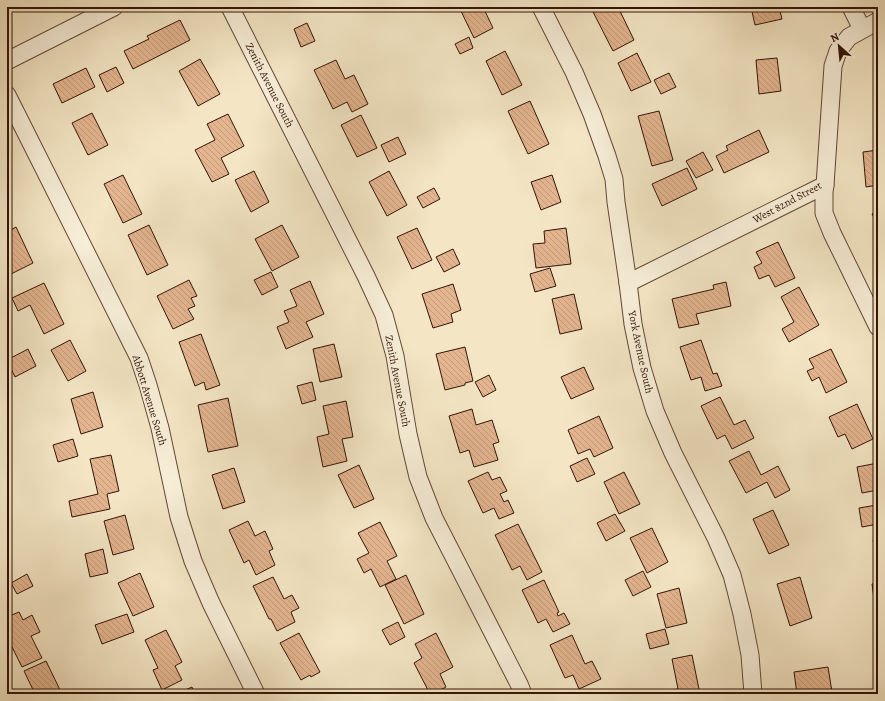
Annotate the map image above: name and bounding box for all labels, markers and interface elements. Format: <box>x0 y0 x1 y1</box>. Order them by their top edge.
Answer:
north arrow <box>819 26 859 66</box>
text: N <box>828 29 842 46</box>
street label: Zenith Avenue South <box>242 40 297 130</box>
street label: West 82nd Street <box>749 178 825 227</box>
street label: York Avenue South <box>624 308 657 395</box>
street label: Zenith Avenue South <box>381 334 414 428</box>
street label: Abbott Avenue South <box>128 352 170 447</box>

